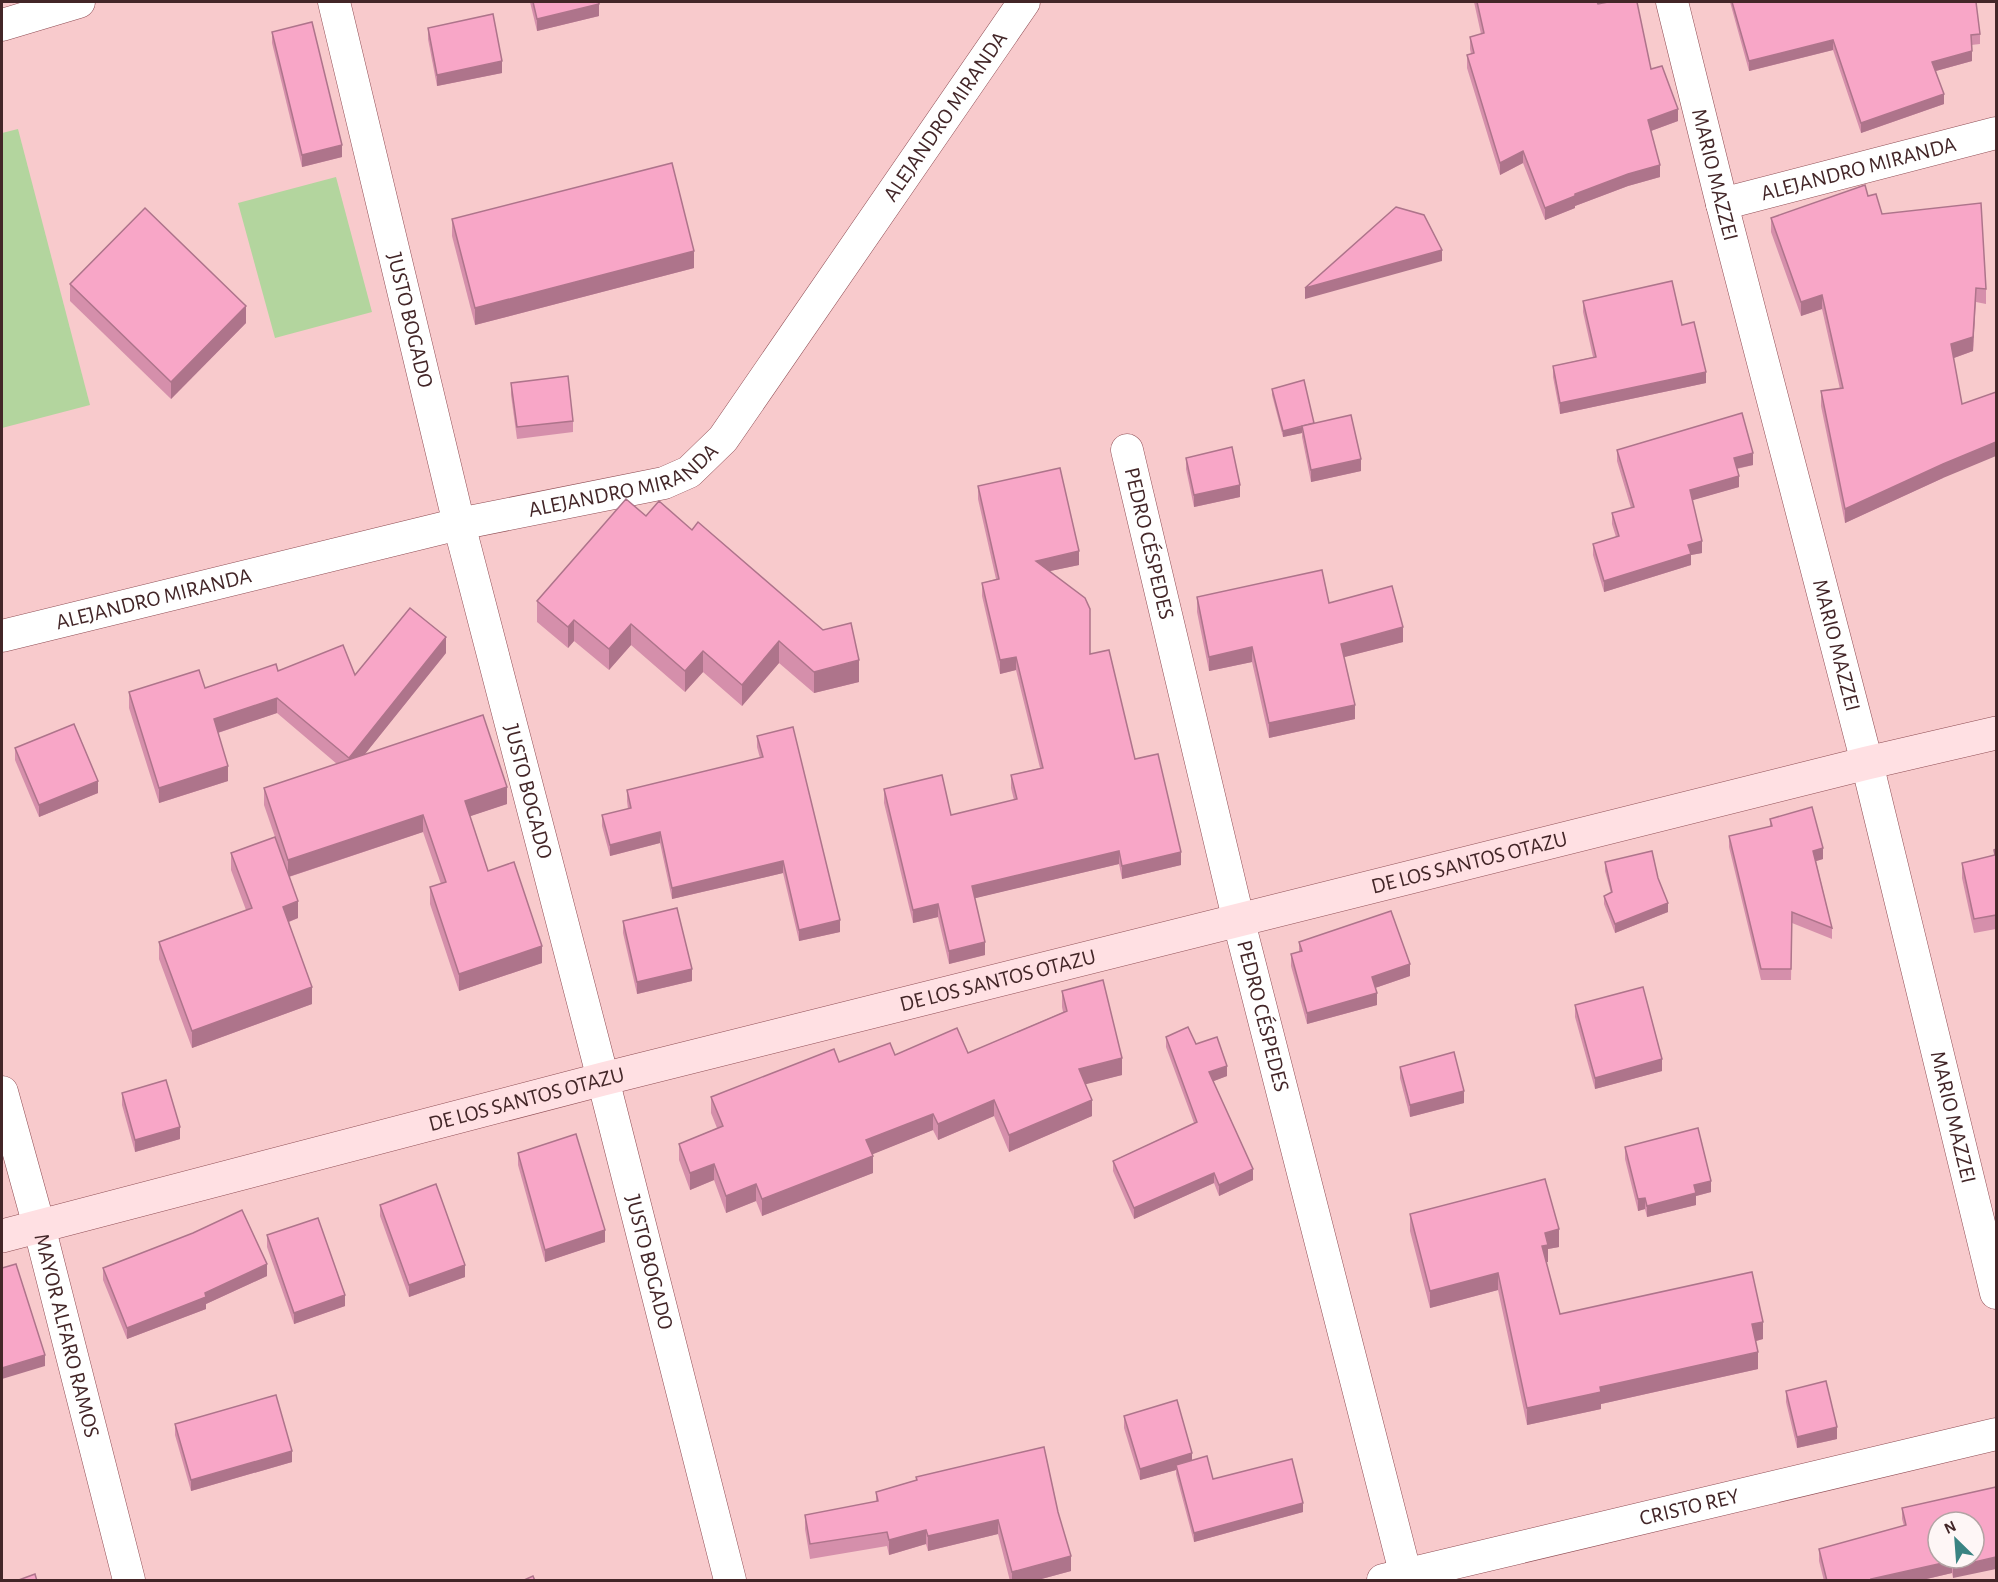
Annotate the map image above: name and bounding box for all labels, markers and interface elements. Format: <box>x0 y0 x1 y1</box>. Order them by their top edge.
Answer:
street label: ALEJANDRO MIRANDA <box>879 27 1011 205</box>
street label: MARIO MAZZEI <box>1688 106 1742 243</box>
street label: ALEJANDRO MIRANDA <box>1759 133 1959 204</box>
street label: JUSTO BOGADO <box>383 250 437 390</box>
street label: ALEJANDRO MIRANDA <box>527 439 722 521</box>
street label: PEDRO CÉSPEDES <box>1120 465 1178 622</box>
street label: ALEJANDRO MIRANDA <box>53 564 254 633</box>
street label: MARIO MAZZEI <box>1809 577 1864 714</box>
street label: JUSTO BOGADO <box>500 722 556 861</box>
street label: DE LOS SANTOS OTAZU <box>1369 827 1570 898</box>
street label: PEDRO CÉSPEDES <box>1233 938 1293 1094</box>
street label: DE LOS SANTOS OTAZU <box>897 945 1098 1015</box>
street label: MARIO MAZZEI <box>1926 1049 1980 1185</box>
street label: DE LOS SANTOS OTAZU <box>426 1063 627 1135</box>
street label: JUSTO BOGADO <box>622 1192 677 1332</box>
street label: MAYOR ALFARO RAMOS <box>30 1231 103 1440</box>
street label: CRISTO REY <box>1637 1484 1742 1529</box>
north arrow <box>1926 1510 1986 1570</box>
text: N <box>1942 1518 1959 1537</box>

